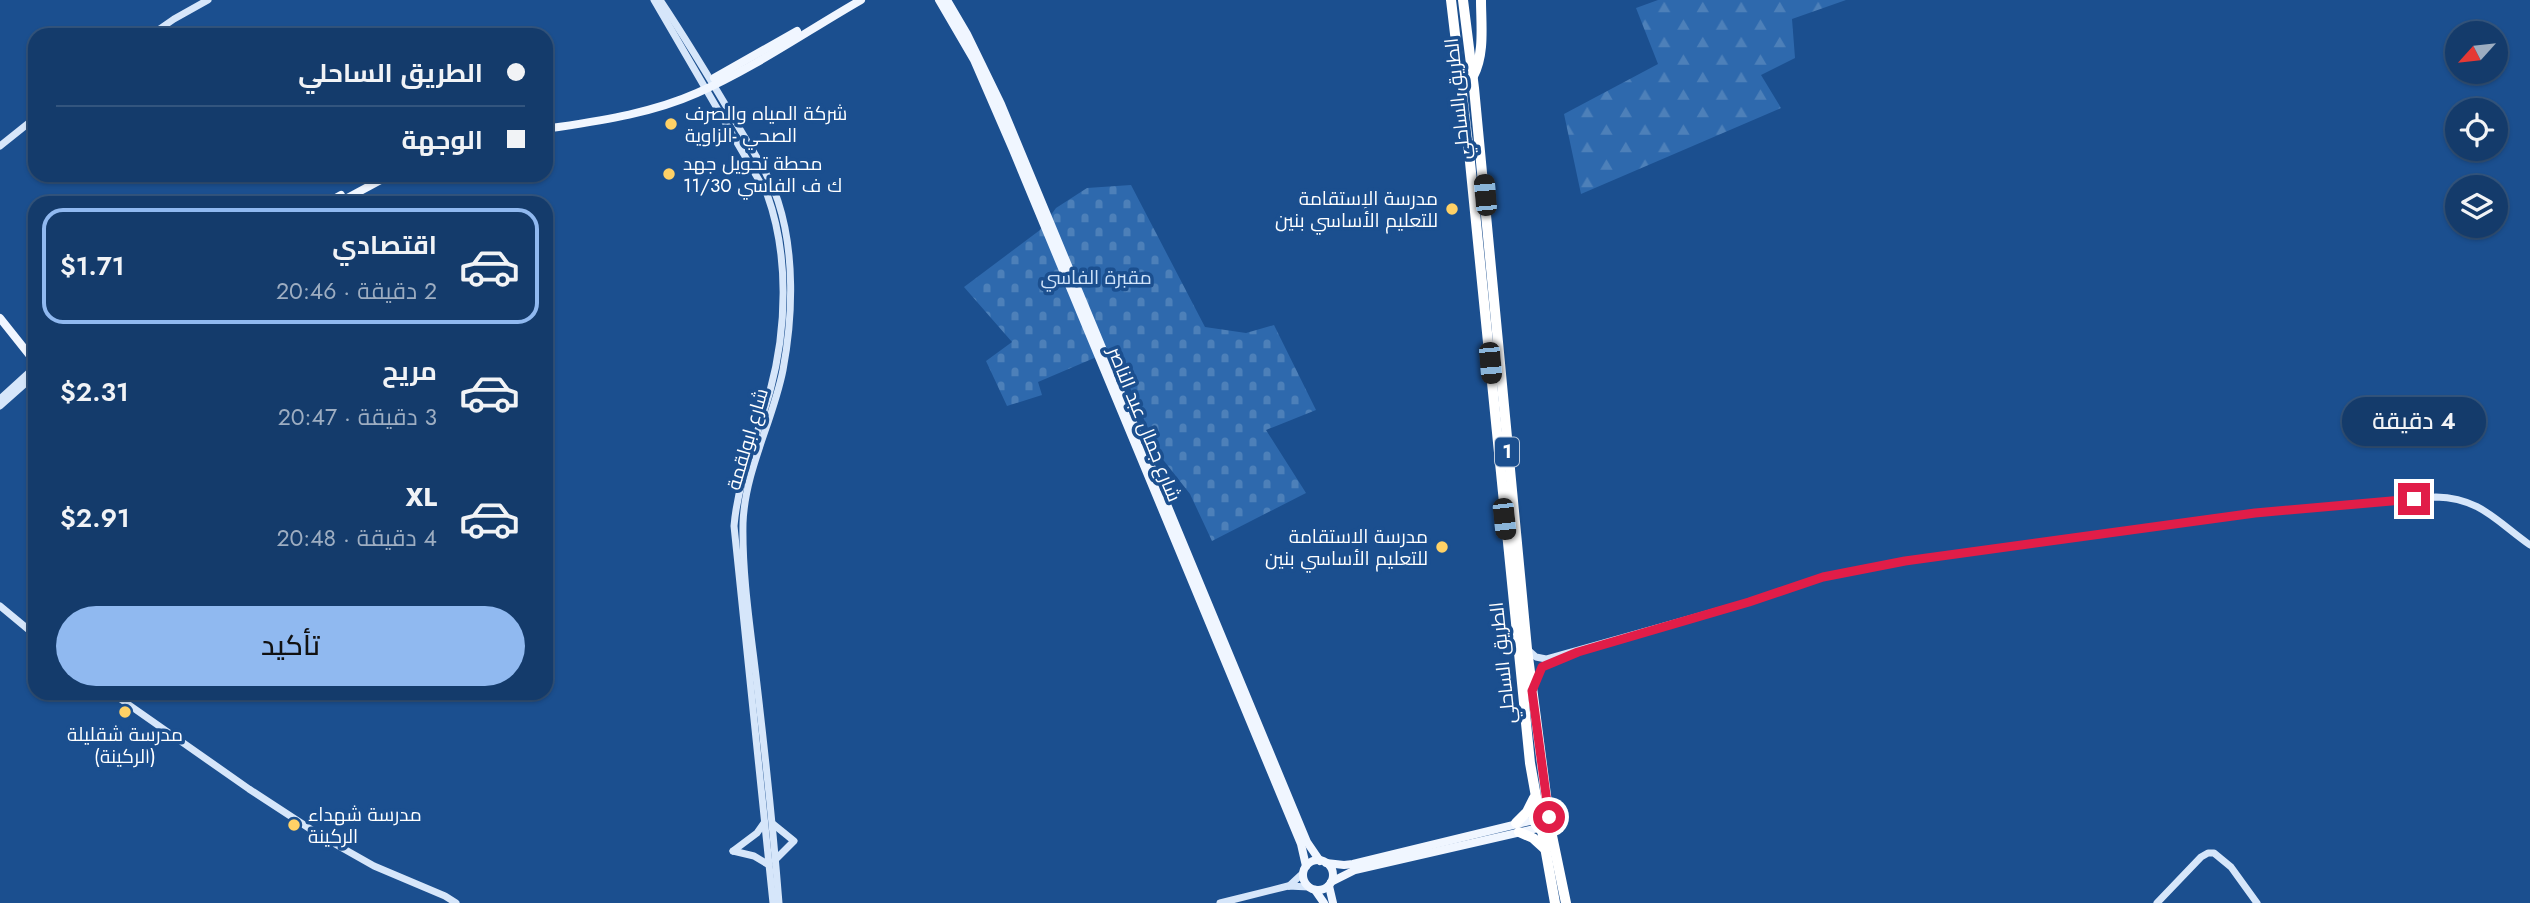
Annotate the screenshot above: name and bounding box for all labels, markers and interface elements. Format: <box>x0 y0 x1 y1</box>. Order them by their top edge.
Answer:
north arrow <box>2445 21 2508 84</box>
map controls <box>2445 21 2508 238</box>
street label: الطريق الساحلي <box>1438 37 1478 161</box>
text: الطريق الساحلي <box>298 54 483 92</box>
button: locate <box>2445 98 2508 161</box>
place label: شركة المياه والصرف الصحي -الزاوية <box>685 100 847 150</box>
marker: شركة المياه والصرف الصحي -الزاوية <box>663 116 679 132</box>
text: الوجهة <box>402 121 483 159</box>
place label: محطة تحويل جهد 11/30 ك ف الفاسي <box>683 150 842 200</box>
marker: محطة تحويل جهد 11/30 ك ف الفاسي <box>661 166 677 182</box>
car <box>1473 173 1498 217</box>
button: layers <box>2445 175 2508 238</box>
place label: مدرسة اﻹستقامة للتعليم اﻷساسي بنين <box>1275 185 1438 235</box>
marker: مدرسة اﻹستقامة للتعليم اﻷساسي بنين <box>1444 201 1460 217</box>
text: اقتصادي <box>332 226 437 264</box>
icon: car <box>458 235 521 298</box>
text: $1.71 <box>60 247 125 285</box>
park label: مقبرة الفاسي <box>1040 264 1152 292</box>
text: 2 دقيقة · 20:46 <box>276 274 437 308</box>
car <box>1478 341 1503 385</box>
street label: شارع جمال عبد الناصر <box>1101 342 1188 506</box>
text: مريح <box>382 352 437 390</box>
icon: car <box>458 361 521 424</box>
text: $2.31 <box>60 373 129 411</box>
street label: شارع ابولقمة <box>720 385 775 493</box>
callout: 4 دقيقة <box>2342 398 2486 447</box>
text: 3 دقيقة · 20:47 <box>278 400 437 434</box>
text: 4 دقيقة <box>2372 404 2456 438</box>
road number: 1 <box>1495 438 1519 466</box>
text: XL <box>405 478 437 516</box>
route end <box>2398 483 2430 515</box>
icon: car <box>458 487 521 550</box>
car <box>1492 497 1517 541</box>
text: $2.91 <box>60 499 130 537</box>
text: 4 دقيقة · 20:48 <box>276 521 437 555</box>
place label: مدرسة الاستقامة للتعليم الأساسي بنين <box>1265 523 1428 573</box>
marker: مدرسة الاستقامة للتعليم الأساسي بنين <box>1434 539 1450 555</box>
street label: الطريق الساحلي <box>1483 601 1523 725</box>
button: تأكيد <box>56 606 525 686</box>
marker: مدرسة شقليلة (الركينة) <box>117 704 133 720</box>
place label: مدرسة شقليلة (الركينة) <box>67 721 183 770</box>
place label: مدرسة شهداء الركينة <box>308 801 422 850</box>
route start <box>1533 801 1565 833</box>
marker: مدرسة شهداء الركينة <box>286 817 302 833</box>

